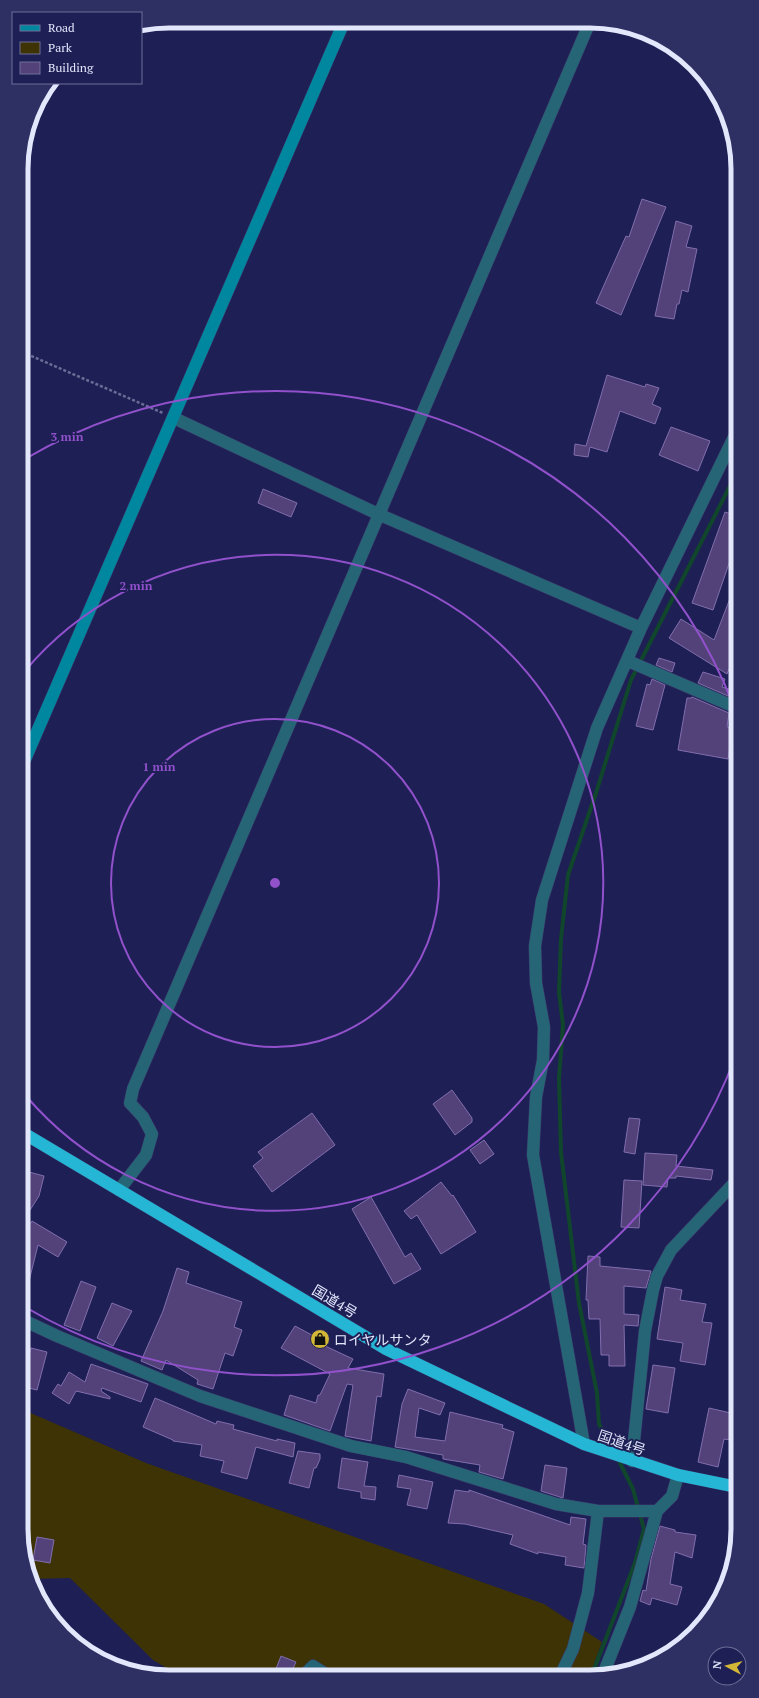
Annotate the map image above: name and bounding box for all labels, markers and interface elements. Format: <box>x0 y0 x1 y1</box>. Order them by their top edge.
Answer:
legend <box>12 12 142 84</box>
text: Road <box>48 20 75 35</box>
text: Park <box>48 40 73 55</box>
text: Building <box>48 60 94 75</box>
text: 3 min <box>51 429 84 444</box>
text: 2 min <box>120 578 153 593</box>
text: 1 min <box>143 759 176 774</box>
centre of rings <box>268 876 282 890</box>
street label: 国道4号 <box>309 1280 361 1322</box>
shop icon: ロイヤルサンタ <box>309 1328 331 1350</box>
place label: ロイヤルサンタ <box>334 1330 432 1349</box>
street label: 国道4号 <box>596 1425 648 1459</box>
north arrow <box>707 1646 747 1686</box>
text: N <box>710 1659 725 1670</box>

